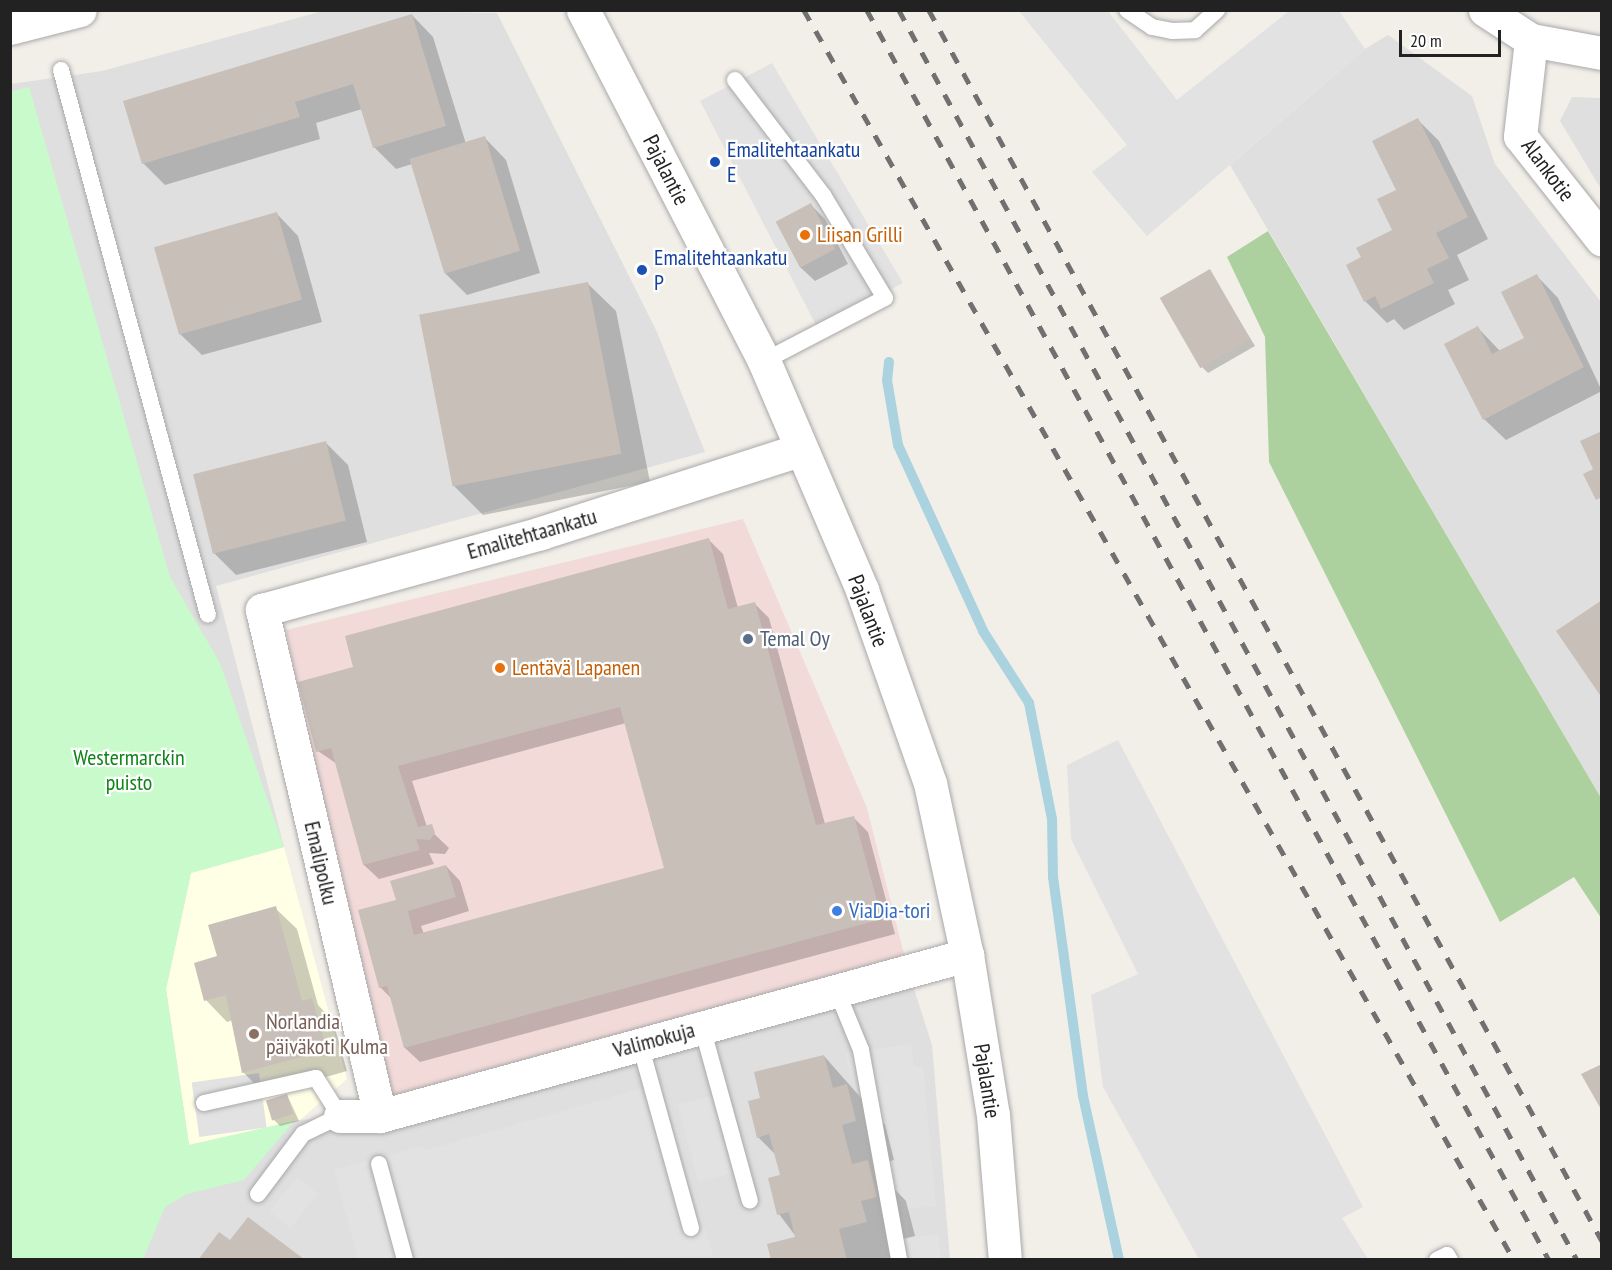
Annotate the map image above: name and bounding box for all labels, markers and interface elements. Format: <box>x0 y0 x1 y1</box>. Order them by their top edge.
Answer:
scale bar <box>1402 18 1504 56</box>
text: 20 m <box>1410 29 1442 52</box>
street label: Pajalantie <box>637 131 695 209</box>
street label: Alankotie <box>1516 133 1580 207</box>
place label: Emalitehtaankatu E <box>727 136 860 188</box>
marker: Emalitehtaankatu E <box>708 155 722 169</box>
place label: Liisan Grilli <box>817 222 903 248</box>
marker: Liisan Grilli <box>798 228 812 242</box>
place label: Emalitehtaankatu P <box>654 244 787 296</box>
marker: Emalitehtaankatu P <box>635 263 649 277</box>
street label: Emalitehtaankatu <box>464 503 600 565</box>
street label: Pajalantie <box>842 571 894 651</box>
place label: Temal Oy <box>760 626 830 652</box>
marker: Temal Oy <box>741 632 755 646</box>
place label: Lentävä Lapanen <box>512 655 640 681</box>
marker: Lentävä Lapanen <box>493 661 507 675</box>
park label: Westermarckin puisto <box>73 744 185 796</box>
street label: Emalipolku <box>299 819 343 907</box>
place label: ViaDia-tori <box>849 898 930 924</box>
marker: ViaDia-tori <box>830 904 844 918</box>
place label: Norlandia päiväkoti Kulma <box>266 1008 388 1060</box>
street label: Valimokuja <box>610 1016 698 1064</box>
marker: Norlandia päiväkoti Kulma <box>247 1027 261 1041</box>
street label: Pajalantie <box>968 1042 1006 1120</box>

